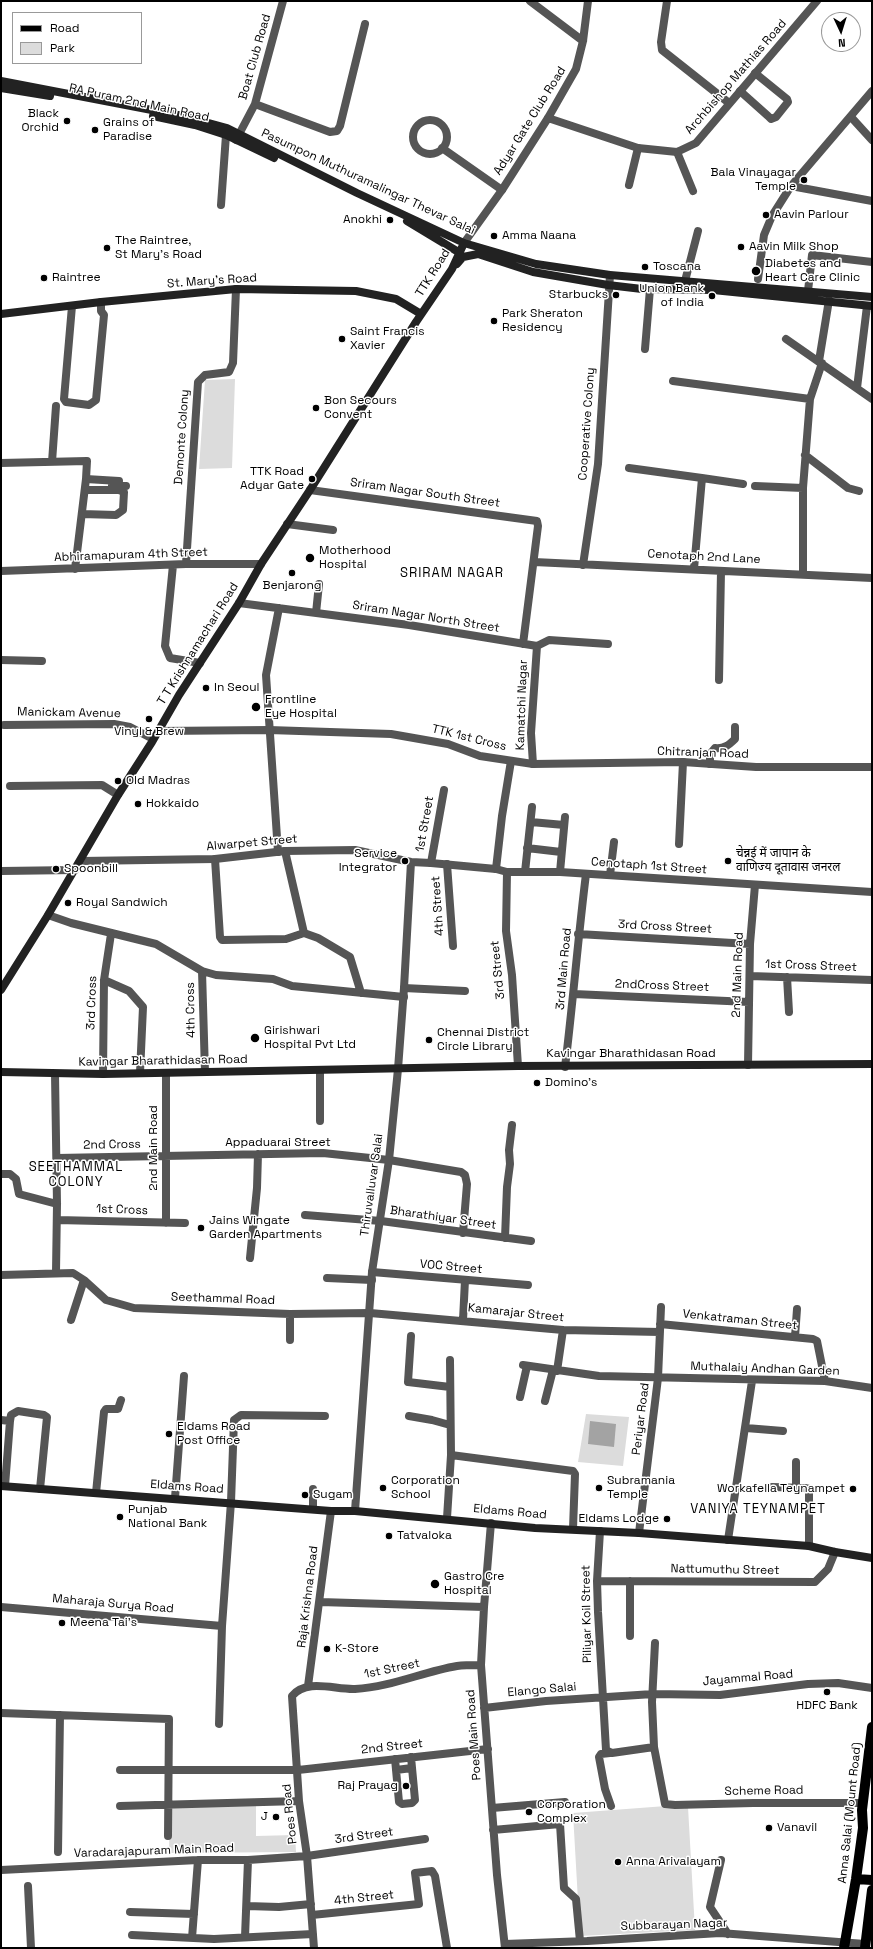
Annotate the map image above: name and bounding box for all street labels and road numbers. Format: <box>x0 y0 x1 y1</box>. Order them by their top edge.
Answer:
street label: Boat Club Road <box>236 12 274 102</box>
street label: Archbishop Mathias Road <box>682 17 790 137</box>
street label: Adyar Gate Club Road <box>491 64 569 178</box>
street label: RA Puram 2nd Main Road <box>68 81 210 125</box>
street label: Pasumpon Muthuramalingar Thevar Salai <box>259 126 477 238</box>
street label: TTK Road <box>413 246 453 300</box>
street label: St. Mary's Road <box>167 271 257 291</box>
street label: Cooperative Colony <box>576 367 598 481</box>
street label: Demonte Colony <box>171 389 193 485</box>
street label: Sriram Nagar South Street <box>349 475 501 511</box>
street label: Abhiramapuram 4th Street <box>54 545 208 565</box>
street label: Cenotaph 2nd Lane <box>647 547 761 567</box>
street label: T T Krishnamachari Road <box>154 580 242 708</box>
street label: Sriram Nagar North Street <box>351 598 501 636</box>
street label: Kamatchi Nagar <box>513 659 531 751</box>
street label: Manickam Avenue <box>17 705 121 721</box>
street label: TTK 1st Cross <box>430 722 508 754</box>
street label: Chitranjan Road <box>657 744 749 762</box>
street label: 1st Street <box>413 795 437 853</box>
street label: Alwarpet Street <box>206 832 298 854</box>
street label: Cenotaph 1st Street <box>590 855 708 877</box>
street label: 4th Street <box>429 876 447 936</box>
street label: 3rd Cross Street <box>618 917 712 937</box>
street label: 3rd Main Road <box>553 927 575 1011</box>
street label: 2nd Main Road <box>729 932 747 1018</box>
street label: 3rd Street <box>488 940 508 1000</box>
street label: 1st Cross Street <box>765 957 857 975</box>
street label: 3rd Cross <box>84 976 100 1030</box>
street label: 2ndCross Street <box>615 977 709 995</box>
street label: 4th Cross <box>183 982 199 1038</box>
street label: Kavingar Bharathidasan Road <box>546 1047 716 1061</box>
street label: Kavingar Bharathidasan Road <box>78 1052 248 1070</box>
street label: 2nd Main Road <box>147 1105 161 1191</box>
street label: Thiruvalluvar Salai <box>358 1133 386 1237</box>
street label: Appaduarai Street <box>225 1136 331 1150</box>
street label: 2nd Cross <box>83 1137 141 1153</box>
street label: 1st Cross <box>96 1202 148 1218</box>
street label: Bharathiyar Street <box>389 1203 497 1233</box>
street label: VOC Street <box>419 1257 483 1277</box>
street label: Seethammal Road <box>171 1290 275 1308</box>
street label: Kamarajar Street <box>467 1301 565 1325</box>
street label: Venkatraman Street <box>682 1307 798 1333</box>
street label: Muthalaiy Andhan Garden <box>690 1359 840 1379</box>
street label: Periyar Road <box>629 1382 653 1456</box>
street label: Eldams Road <box>150 1477 224 1497</box>
street label: Eldams Road <box>473 1502 547 1522</box>
street label: Raja Krishna Road <box>295 1545 321 1649</box>
street label: Nattumuthu Street <box>670 1562 780 1578</box>
street label: Piliyar Koil Street <box>579 1565 595 1663</box>
street label: Maharaja Surya Road <box>52 1592 174 1616</box>
street label: 1st Street <box>363 1656 421 1682</box>
street label: Jayammal Road <box>702 1667 794 1689</box>
street label: Elango Salai <box>507 1680 577 1700</box>
street label: Poes Main Road <box>464 1689 484 1781</box>
street label: 2nd Street <box>360 1737 424 1757</box>
street label: Anna Salai (Mount Road) <box>835 1742 865 1884</box>
street label: Poes Road <box>280 1783 300 1845</box>
street label: Scheme Road <box>724 1783 804 1799</box>
street label: 3rd Street <box>334 1825 394 1847</box>
street label: Varadarajapuram Main Road <box>74 1841 234 1861</box>
street label: 4th Street <box>333 1888 395 1908</box>
street label: Subbarayan Nagar <box>620 1916 728 1934</box>

